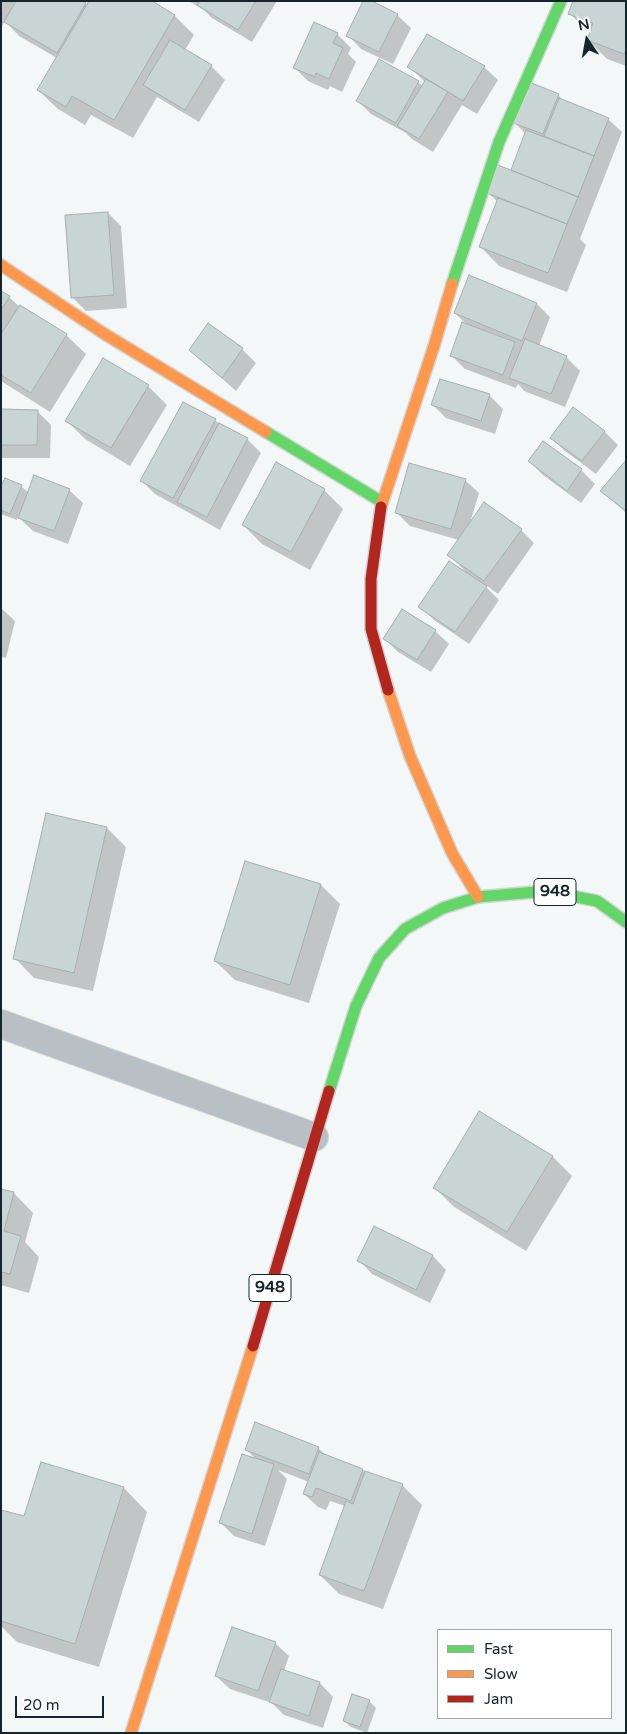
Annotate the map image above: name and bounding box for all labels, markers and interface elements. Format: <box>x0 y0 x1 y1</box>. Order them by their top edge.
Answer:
north arrow <box>562 15 612 65</box>
text: N <box>577 15 591 34</box>
road number: 948 <box>534 879 576 906</box>
road number: 948 <box>249 1275 291 1302</box>
legend <box>437 1629 612 1719</box>
text: Fast <box>484 1640 513 1658</box>
text: Slow <box>484 1665 518 1683</box>
scale bar <box>18 1686 106 1718</box>
text: Jam <box>484 1690 513 1708</box>
text: 20 m <box>23 1696 60 1714</box>

